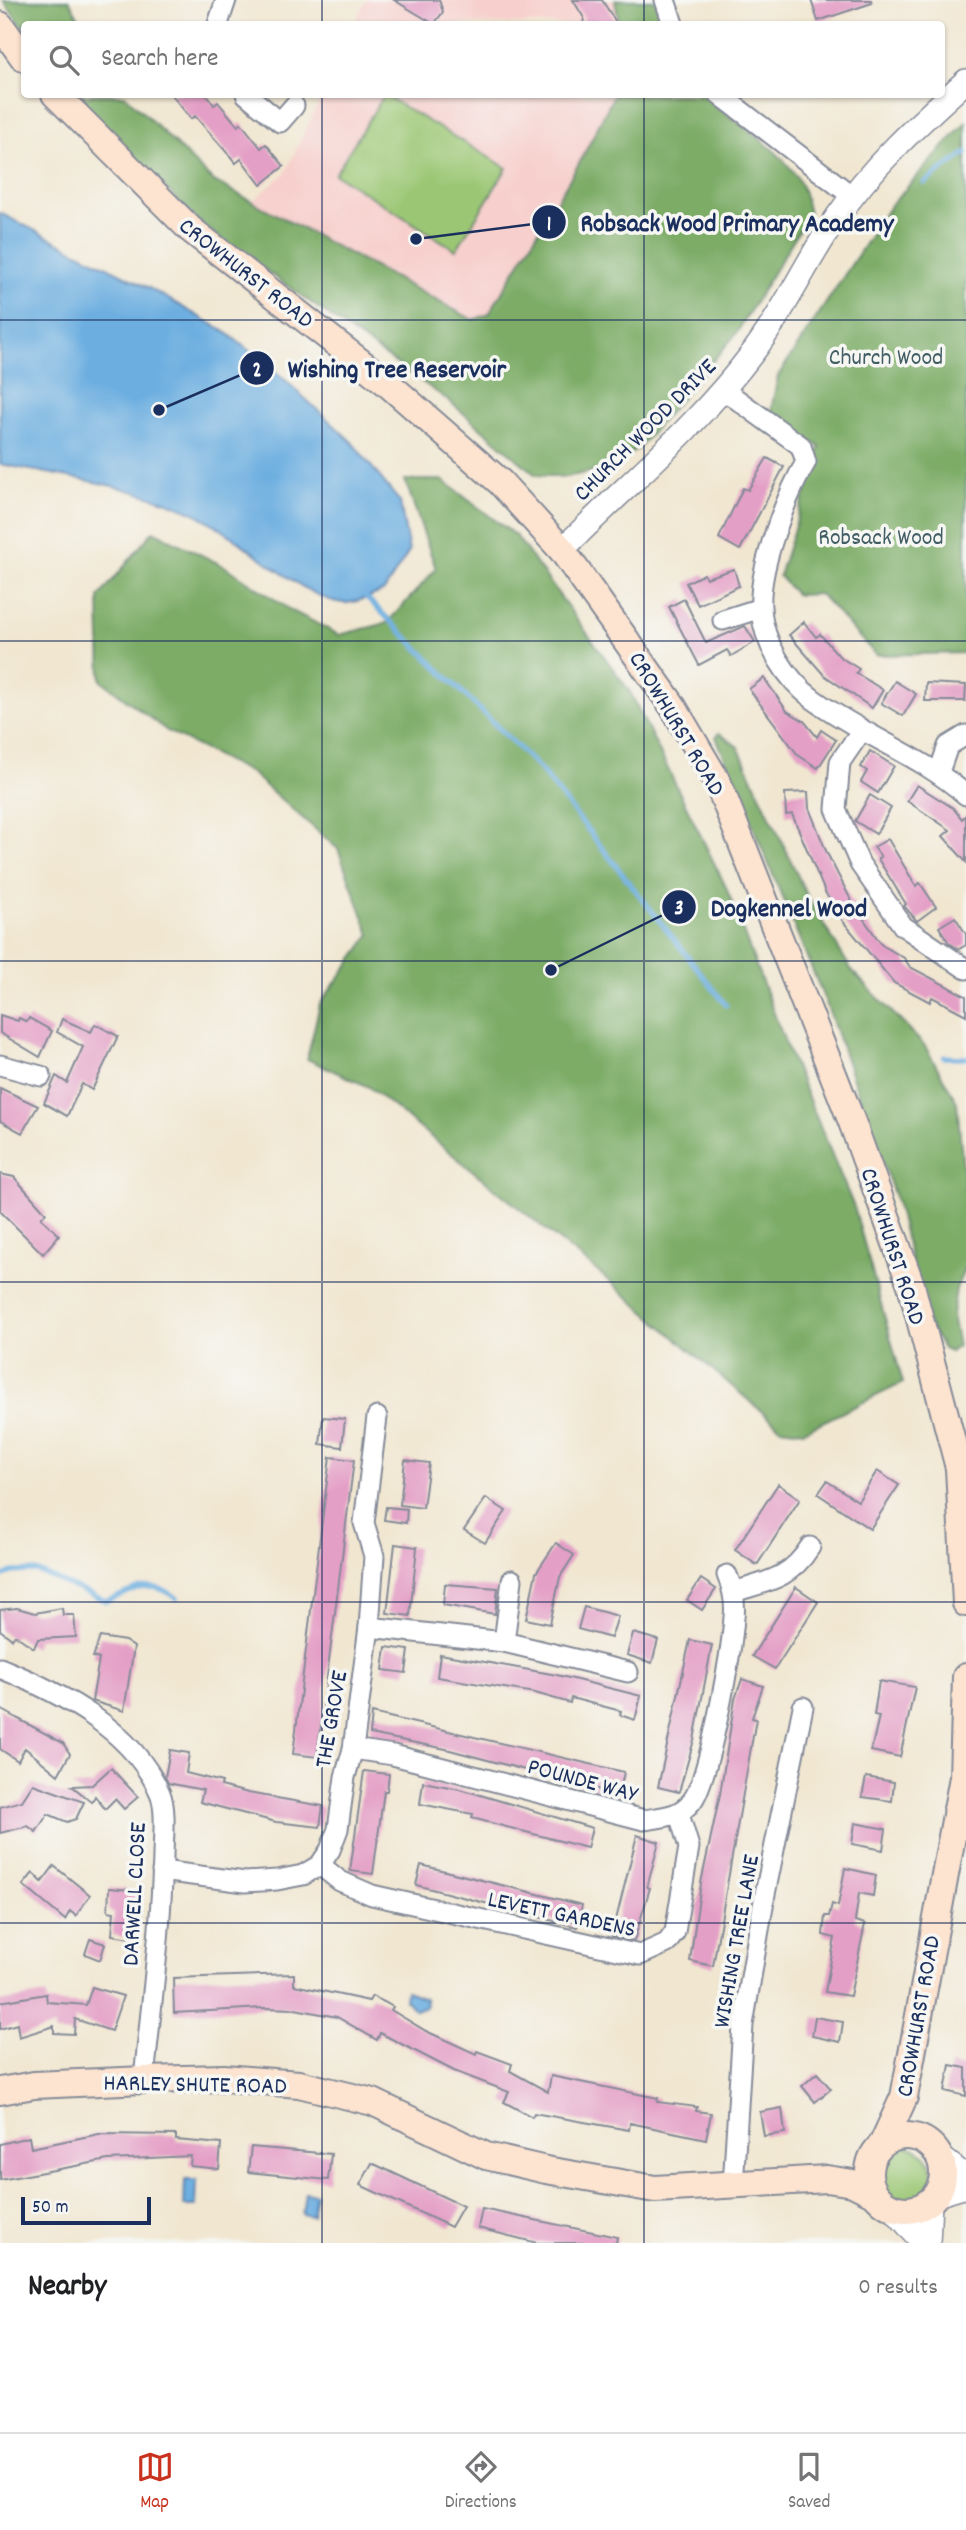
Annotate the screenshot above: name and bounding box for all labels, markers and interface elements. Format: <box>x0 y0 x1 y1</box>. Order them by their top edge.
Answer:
search box <box>21 21 945 98</box>
icon: search <box>45 41 83 79</box>
text: Search here <box>101 41 219 78</box>
callout: Robsack Wood Primary Academy <box>532 199 908 246</box>
text: Robsack Wood Primary Academy <box>580 207 895 244</box>
street label: CROWHURST ROAD <box>170 211 320 338</box>
text: 1 <box>547 211 551 241</box>
park label: Church Wood <box>829 342 943 376</box>
callout: Wishing Tree Reservoir <box>239 345 521 392</box>
street label: CHURCH WOOD DRIVE <box>567 352 725 510</box>
text: Wishing Tree Reservoir <box>288 353 507 390</box>
text: 2 <box>252 357 262 387</box>
park label: Robsack Wood <box>818 522 944 556</box>
street label: CROWHURST ROAD <box>619 646 732 803</box>
callout: Dogkennel Wood <box>662 884 881 931</box>
text: Dogkennel Wood <box>711 892 867 929</box>
text: 3 <box>674 895 684 925</box>
street label: CROWHURST ROAD <box>850 1164 933 1330</box>
street label: THE GROVE <box>308 1668 358 1771</box>
street label: POUNDE WAY <box>523 1751 642 1813</box>
street label: DARWELL CLOSE <box>115 1821 157 1967</box>
street label: WISHING TREE LANE <box>706 1852 770 2031</box>
street label: LEVETT GARDENS <box>484 1884 639 1948</box>
street label: CROWHURST ROAD <box>889 1933 951 2100</box>
street label: HARLEY SHUTE ROAD <box>103 2067 287 2105</box>
scale bar <box>21 2194 150 2226</box>
text: 50 m <box>32 2195 69 2222</box>
text: Nearby <box>28 2267 106 2310</box>
text: 0 results <box>858 2272 938 2305</box>
tab: Map <box>136 2448 174 2517</box>
tab: Directions <box>445 2448 517 2517</box>
tab: Saved <box>788 2448 830 2517</box>

